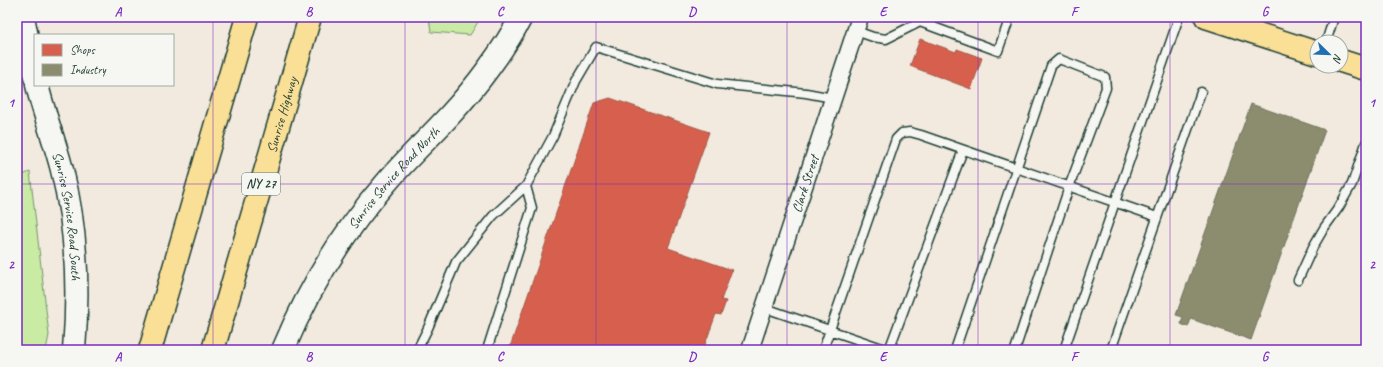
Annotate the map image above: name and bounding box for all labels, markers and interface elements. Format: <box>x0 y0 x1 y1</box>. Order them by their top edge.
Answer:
text: A <box>115 4 123 20</box>
text: B <box>306 4 314 20</box>
text: C <box>497 4 505 20</box>
text: D <box>688 4 697 20</box>
text: E <box>880 4 889 20</box>
text: F <box>1071 4 1080 20</box>
text: G <box>1262 4 1270 20</box>
legend <box>34 34 174 86</box>
north arrow <box>1309 34 1349 74</box>
text: Shops <box>70 42 95 58</box>
text: N <box>1330 52 1346 66</box>
text: Industry <box>70 62 107 78</box>
street label: Sunrise Highway <box>262 74 301 155</box>
text: 1 <box>8 95 16 111</box>
text: 1 <box>1369 95 1377 111</box>
street label: Sunrise Service Road North <box>344 122 444 232</box>
street label: Sunrise Service Road South <box>49 150 85 281</box>
street label: Clark Street <box>788 151 823 215</box>
road number: NY 27 <box>242 173 280 195</box>
text: 2 <box>8 257 15 273</box>
text: 2 <box>1369 257 1376 273</box>
text: A <box>115 349 123 365</box>
text: B <box>306 349 314 365</box>
text: C <box>497 349 505 365</box>
text: D <box>688 349 697 365</box>
text: E <box>880 349 889 365</box>
text: F <box>1071 349 1080 365</box>
text: G <box>1262 349 1270 365</box>

